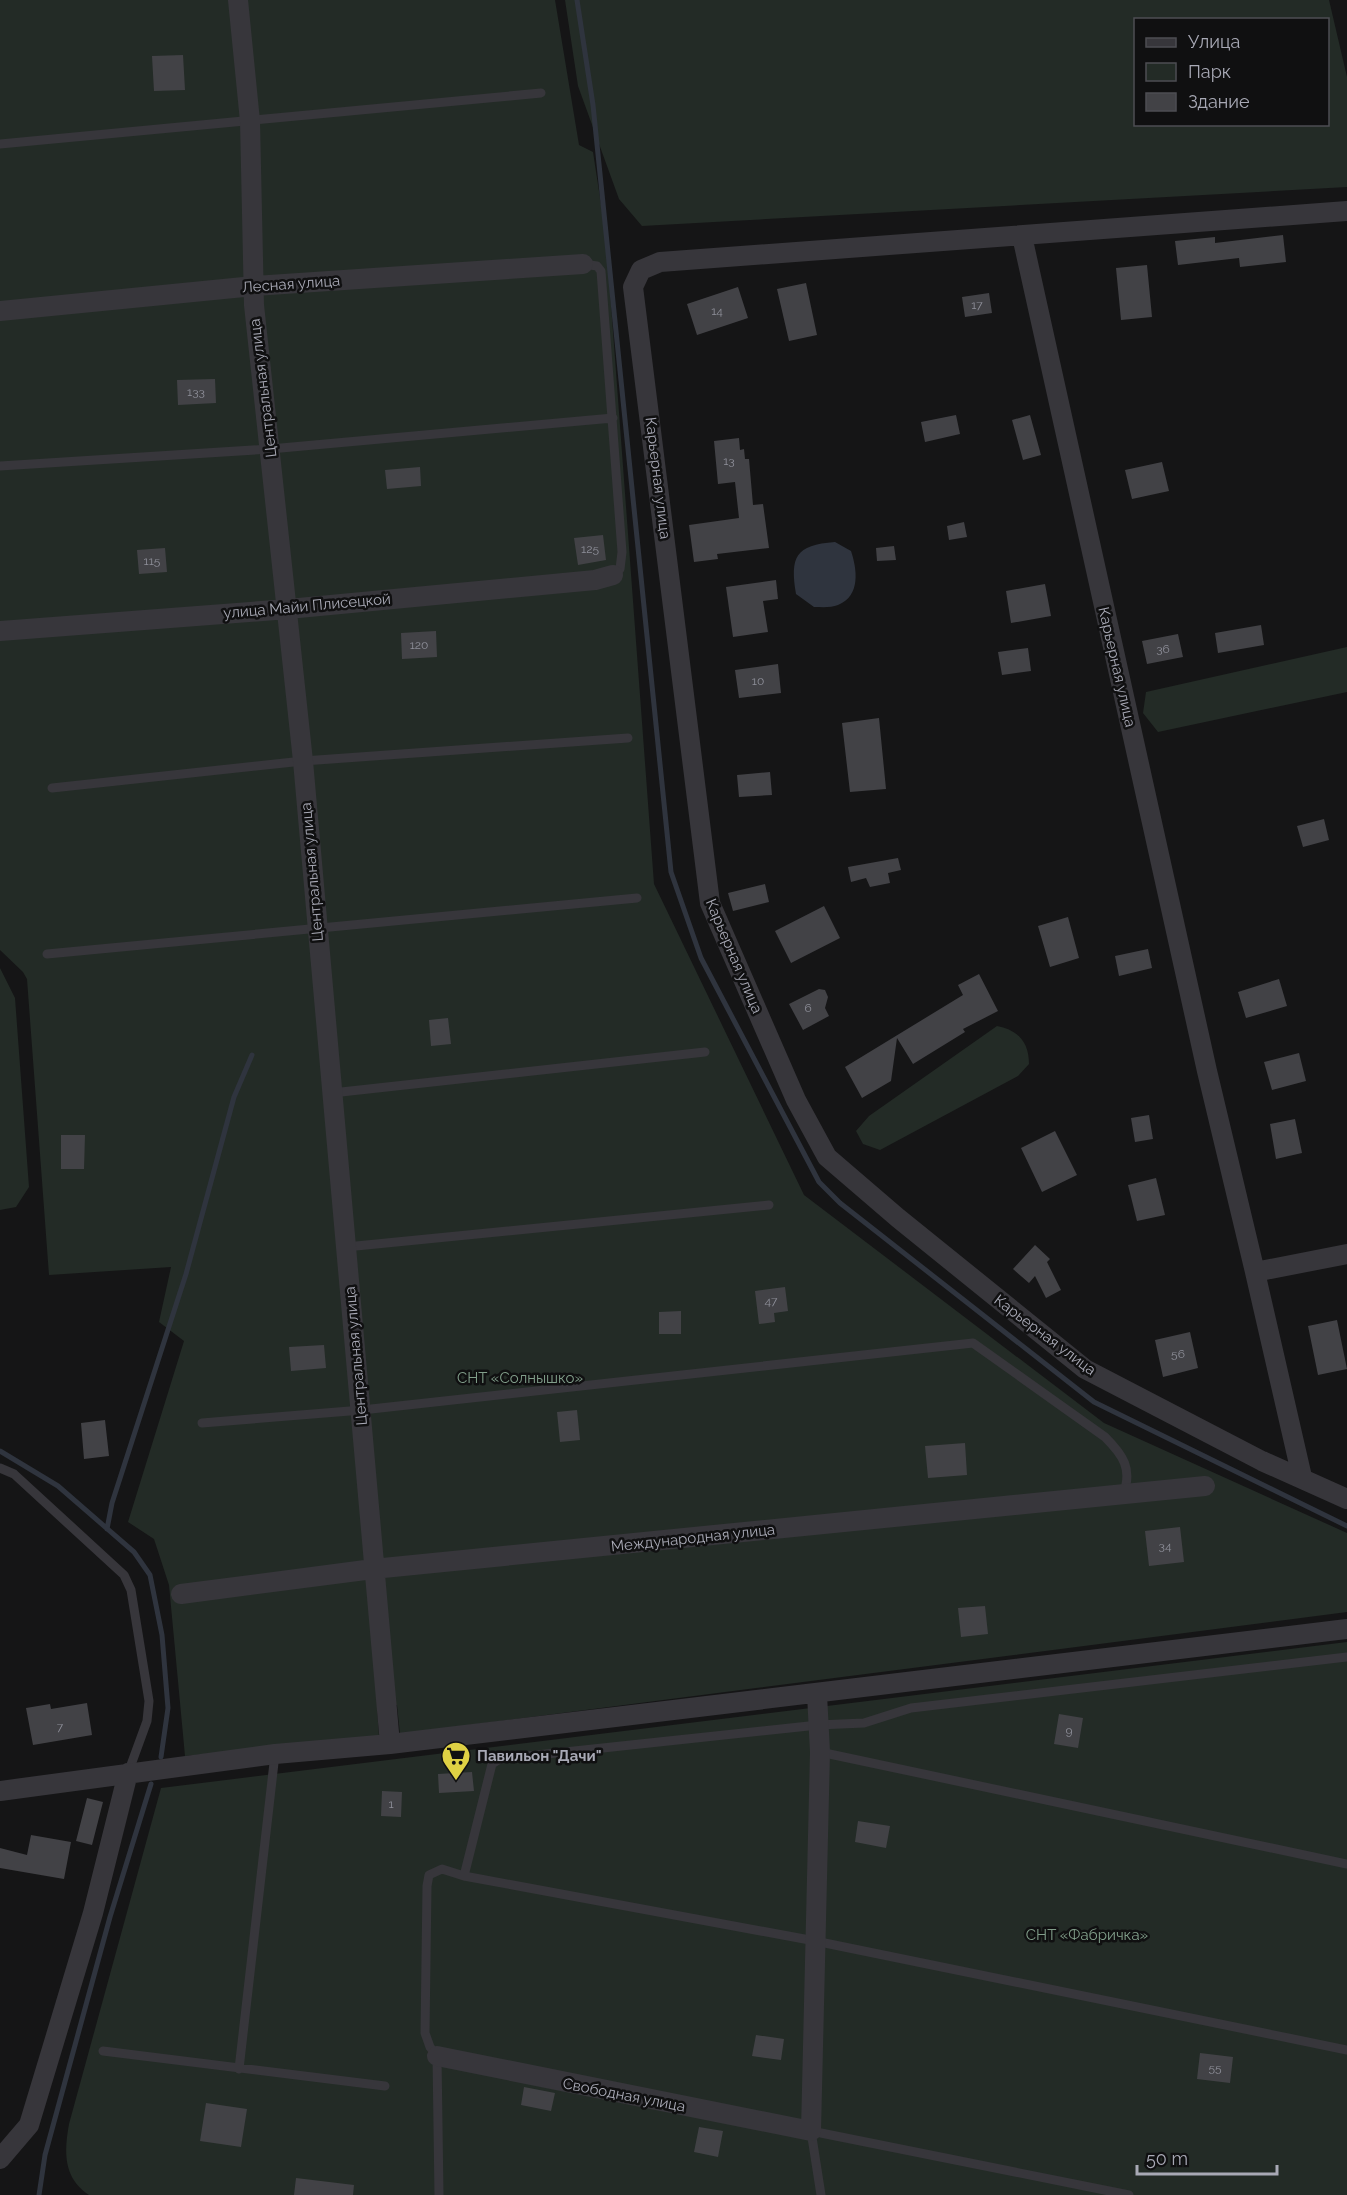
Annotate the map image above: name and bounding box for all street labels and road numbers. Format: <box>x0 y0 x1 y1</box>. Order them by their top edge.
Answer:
street label: Лесная улица <box>241 272 341 296</box>
street label: Центральная улица <box>246 318 280 458</box>
street label: Карьерная улица <box>642 416 674 540</box>
street label: улица Майи Плисецкой <box>222 590 392 622</box>
street label: Карьерная улица <box>1094 605 1140 729</box>
street label: Центральная улица <box>297 802 327 942</box>
street label: Карьерная улица <box>702 896 766 1016</box>
street label: Центральная улица <box>341 1286 371 1426</box>
street label: Карьерная улица <box>991 1291 1099 1379</box>
street label: Международная улица <box>610 1520 776 1556</box>
street label: Свободная улица <box>561 2074 687 2116</box>

